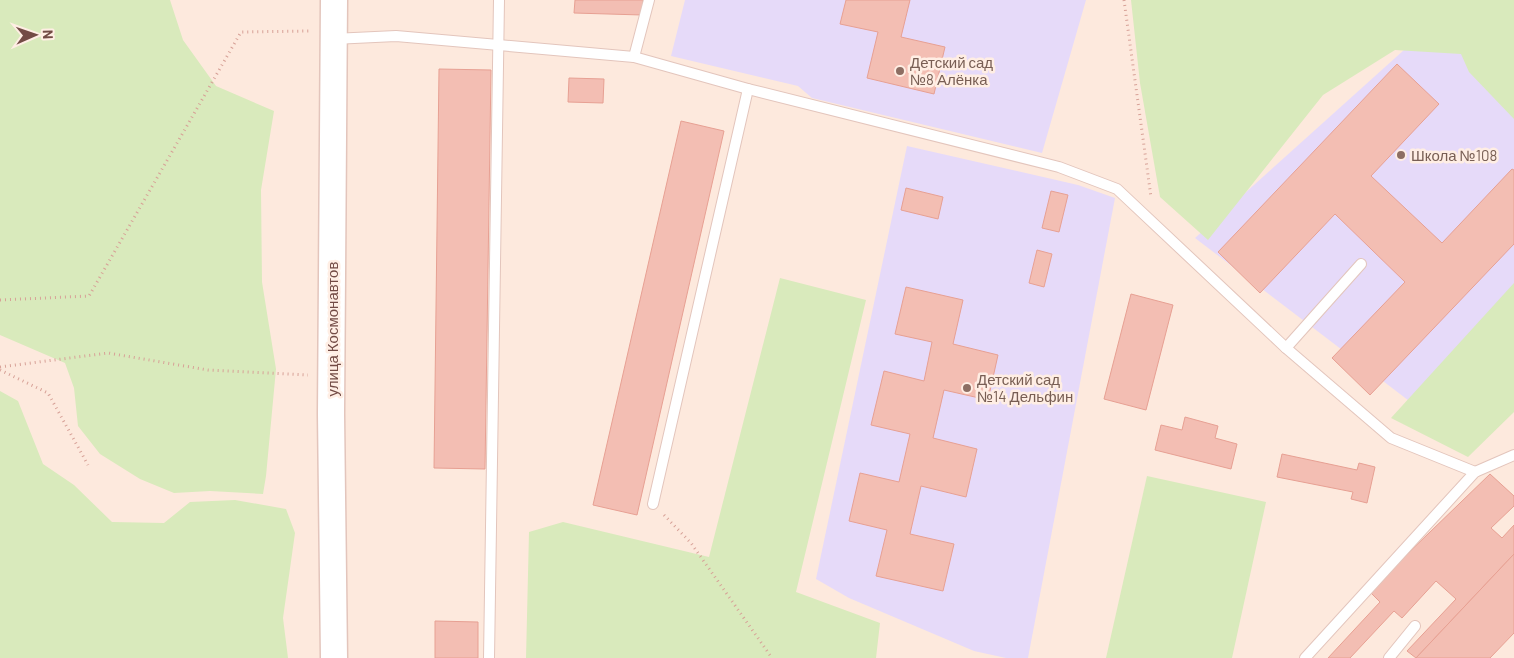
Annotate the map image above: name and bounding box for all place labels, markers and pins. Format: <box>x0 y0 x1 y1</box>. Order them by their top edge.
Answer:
place label: Детский сад №8 Алёнка <box>910 53 993 88</box>
marker: Детский сад №8 Алёнка <box>894 65 906 77</box>
place label: Школа №108 <box>1411 146 1497 164</box>
marker: Школа №108 <box>1395 149 1407 161</box>
place label: Детский сад №14 Дельфин <box>977 370 1073 405</box>
marker: Детский сад №14 Дельфин <box>961 382 973 394</box>

